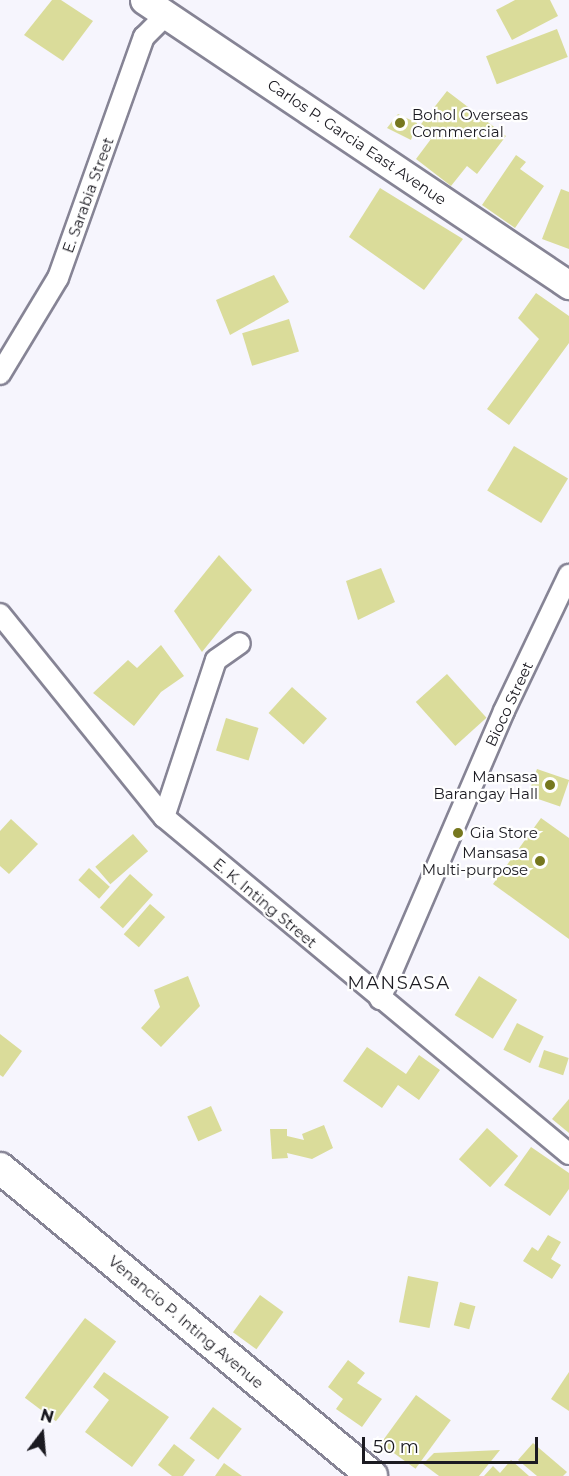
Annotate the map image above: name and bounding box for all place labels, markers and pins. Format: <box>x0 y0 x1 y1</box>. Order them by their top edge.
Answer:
place label: Bohol Overseas Commercial <box>412 105 528 140</box>
marker: Bohol Overseas Commercial <box>393 116 407 130</box>
place label: Mansasa Barangay Hall <box>433 767 538 802</box>
marker: Mansasa Barangay Hall <box>543 778 557 792</box>
place label: Gia Store <box>470 824 538 842</box>
marker: Gia Store <box>451 826 465 840</box>
place label: Mansasa Multi-purpose <box>422 843 528 878</box>
marker: Mansasa Multi-purpose <box>533 854 547 868</box>

